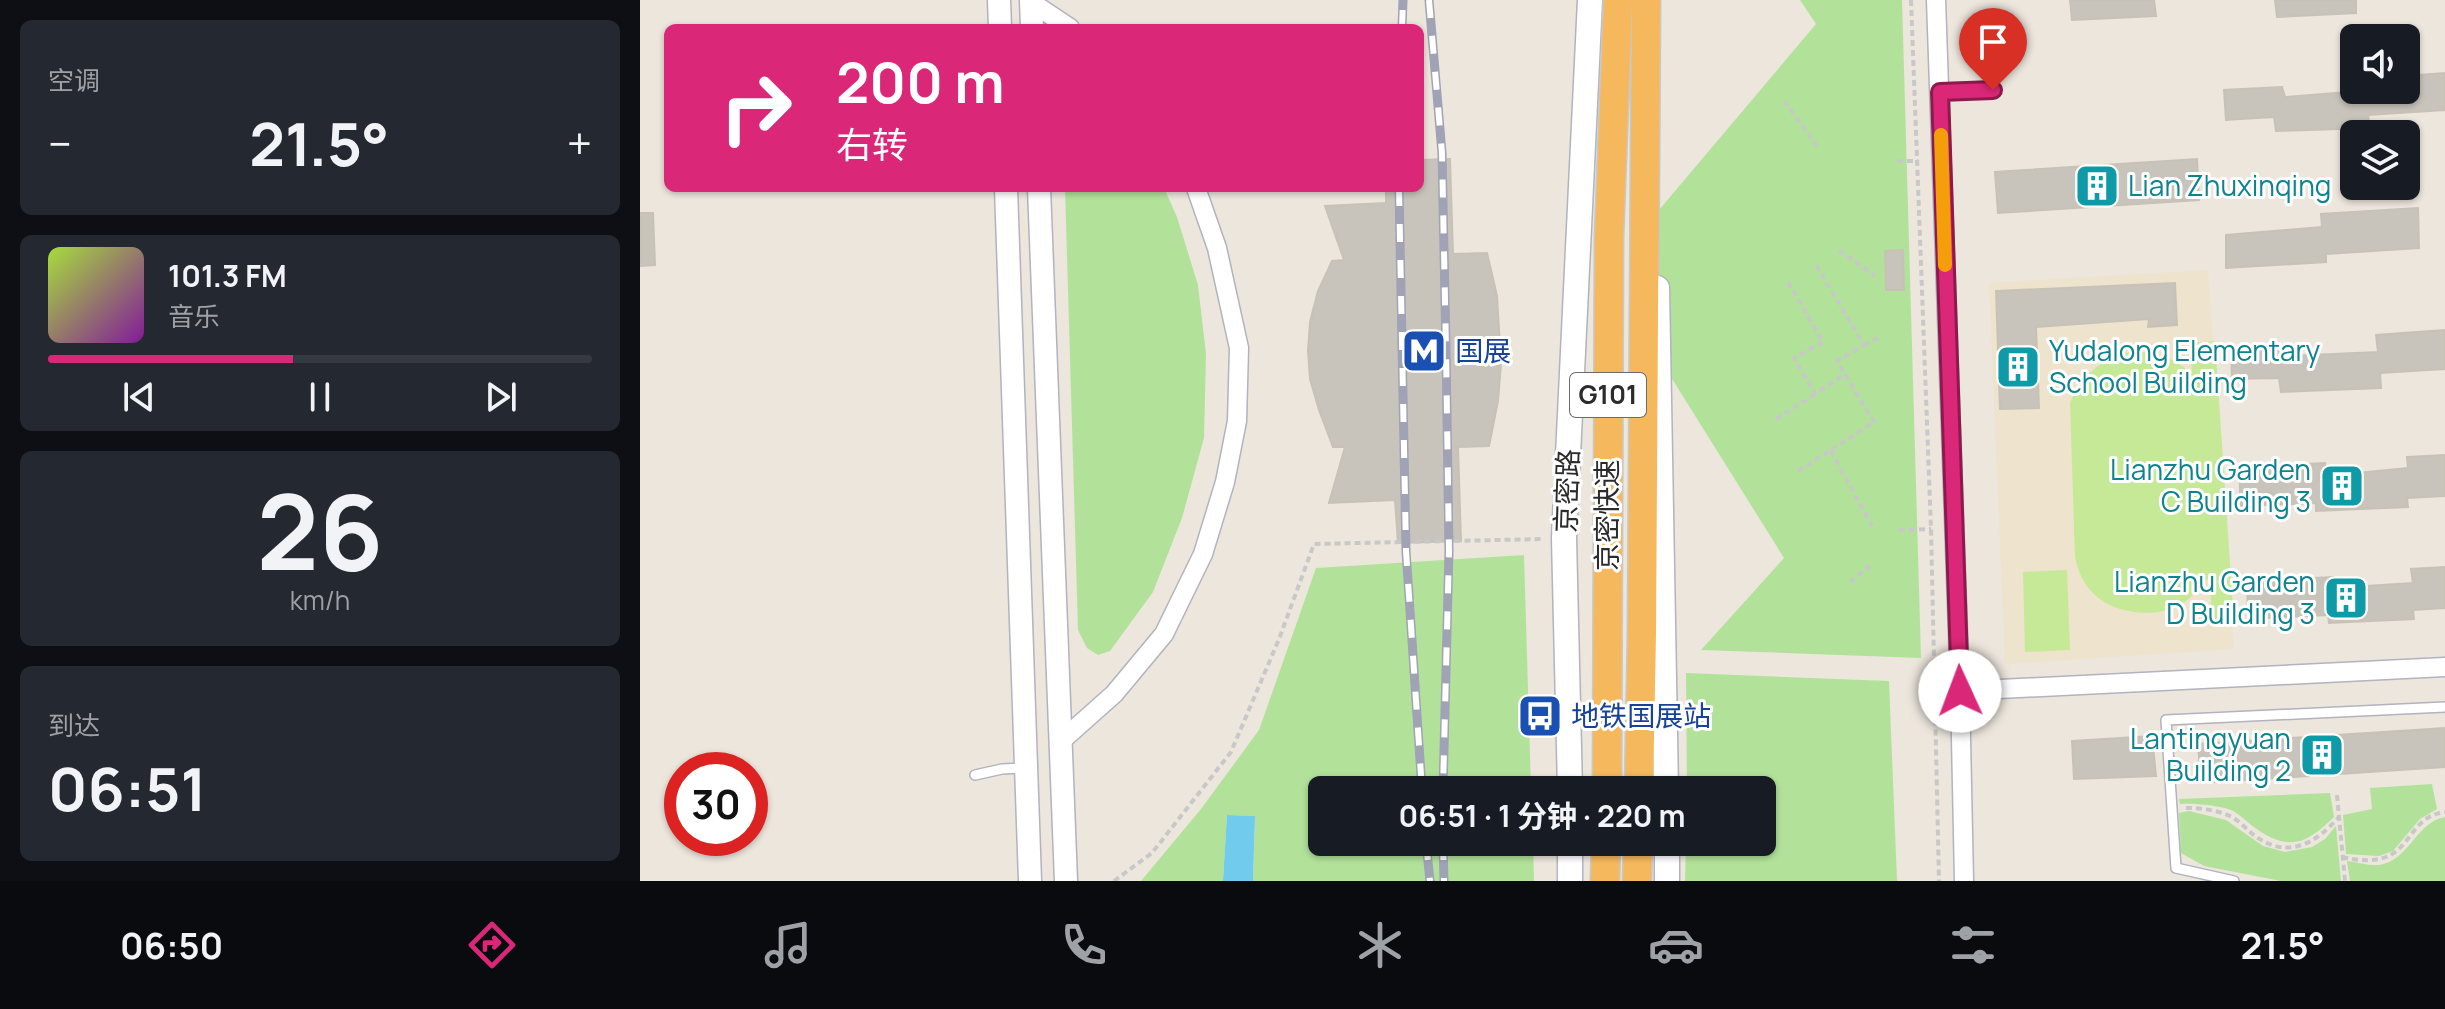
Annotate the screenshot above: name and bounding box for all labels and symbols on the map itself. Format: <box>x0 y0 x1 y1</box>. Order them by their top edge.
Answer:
pin <box>1959 8 2027 90</box>
building icon: Lian Zhuxinqing <box>2073 162 2121 210</box>
place label: Lian Zhuxinqing <box>2128 166 2331 204</box>
metro station icon: 国展 <box>1400 327 1448 375</box>
place label: 国展 <box>1455 331 1511 369</box>
place label: Yudalong Elementary School Building <box>2049 331 2320 401</box>
building icon: Yudalong Elementary School Building <box>1994 343 2042 391</box>
road number: G101 <box>1570 373 1646 417</box>
street label: 京密路 <box>1546 448 1586 534</box>
place label: Lianzhu Garden C Building 3 <box>2110 450 2311 520</box>
street label: 京密快速 <box>1587 459 1625 571</box>
building icon: Lianzhu Garden C Building 3 <box>2318 462 2366 510</box>
place label: Lianzhu Garden D Building 3 <box>2114 562 2315 632</box>
building icon: Lianzhu Garden D Building 3 <box>2322 574 2370 622</box>
position arrow <box>1918 649 2002 733</box>
bus stop icon: 地铁国展站 <box>1516 692 1564 740</box>
place label: 地铁国展站 <box>1571 696 1711 734</box>
place label: Lantingyuan Building 2 <box>2130 719 2291 789</box>
building icon: Lantingyuan Building 2 <box>2298 731 2346 779</box>
speed limit sign: 30 <box>664 752 768 856</box>

